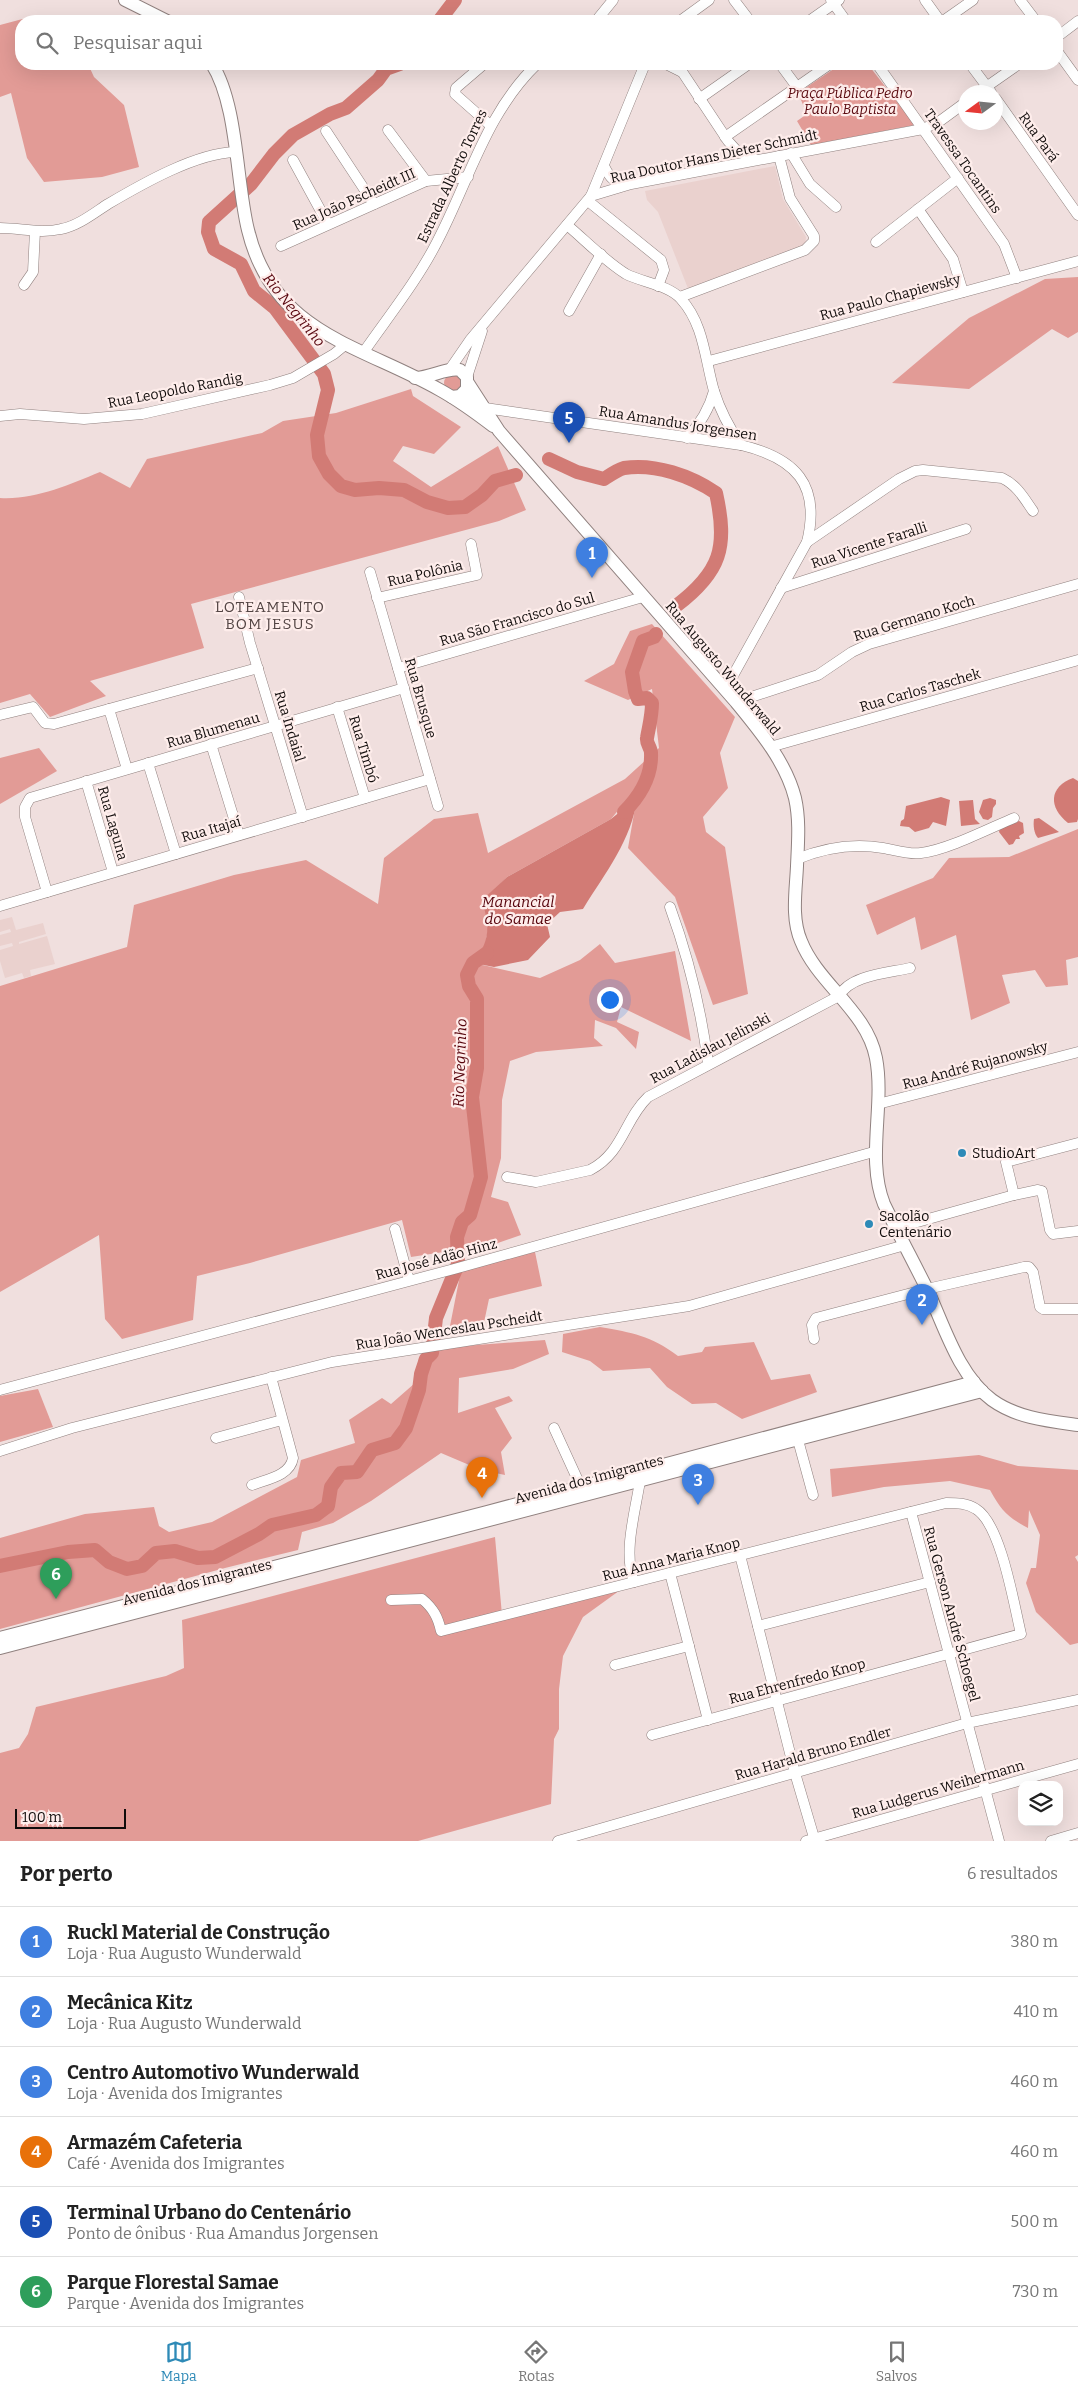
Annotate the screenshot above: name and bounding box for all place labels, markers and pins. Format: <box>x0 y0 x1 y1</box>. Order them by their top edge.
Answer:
pin: 5 <box>553 402 585 443</box>
pin: 1 <box>576 537 608 578</box>
place label: StudioArt <box>972 1145 1035 1162</box>
marker: StudioArt <box>956 1147 968 1159</box>
place label: Sacolão Centenário <box>879 1208 951 1241</box>
marker: Sacolão Centenário <box>863 1218 875 1230</box>
pin: 2 <box>906 1284 938 1325</box>
pin: 4 <box>466 1457 498 1498</box>
pin: 3 <box>682 1464 714 1505</box>
pin: 6 <box>40 1558 72 1599</box>

